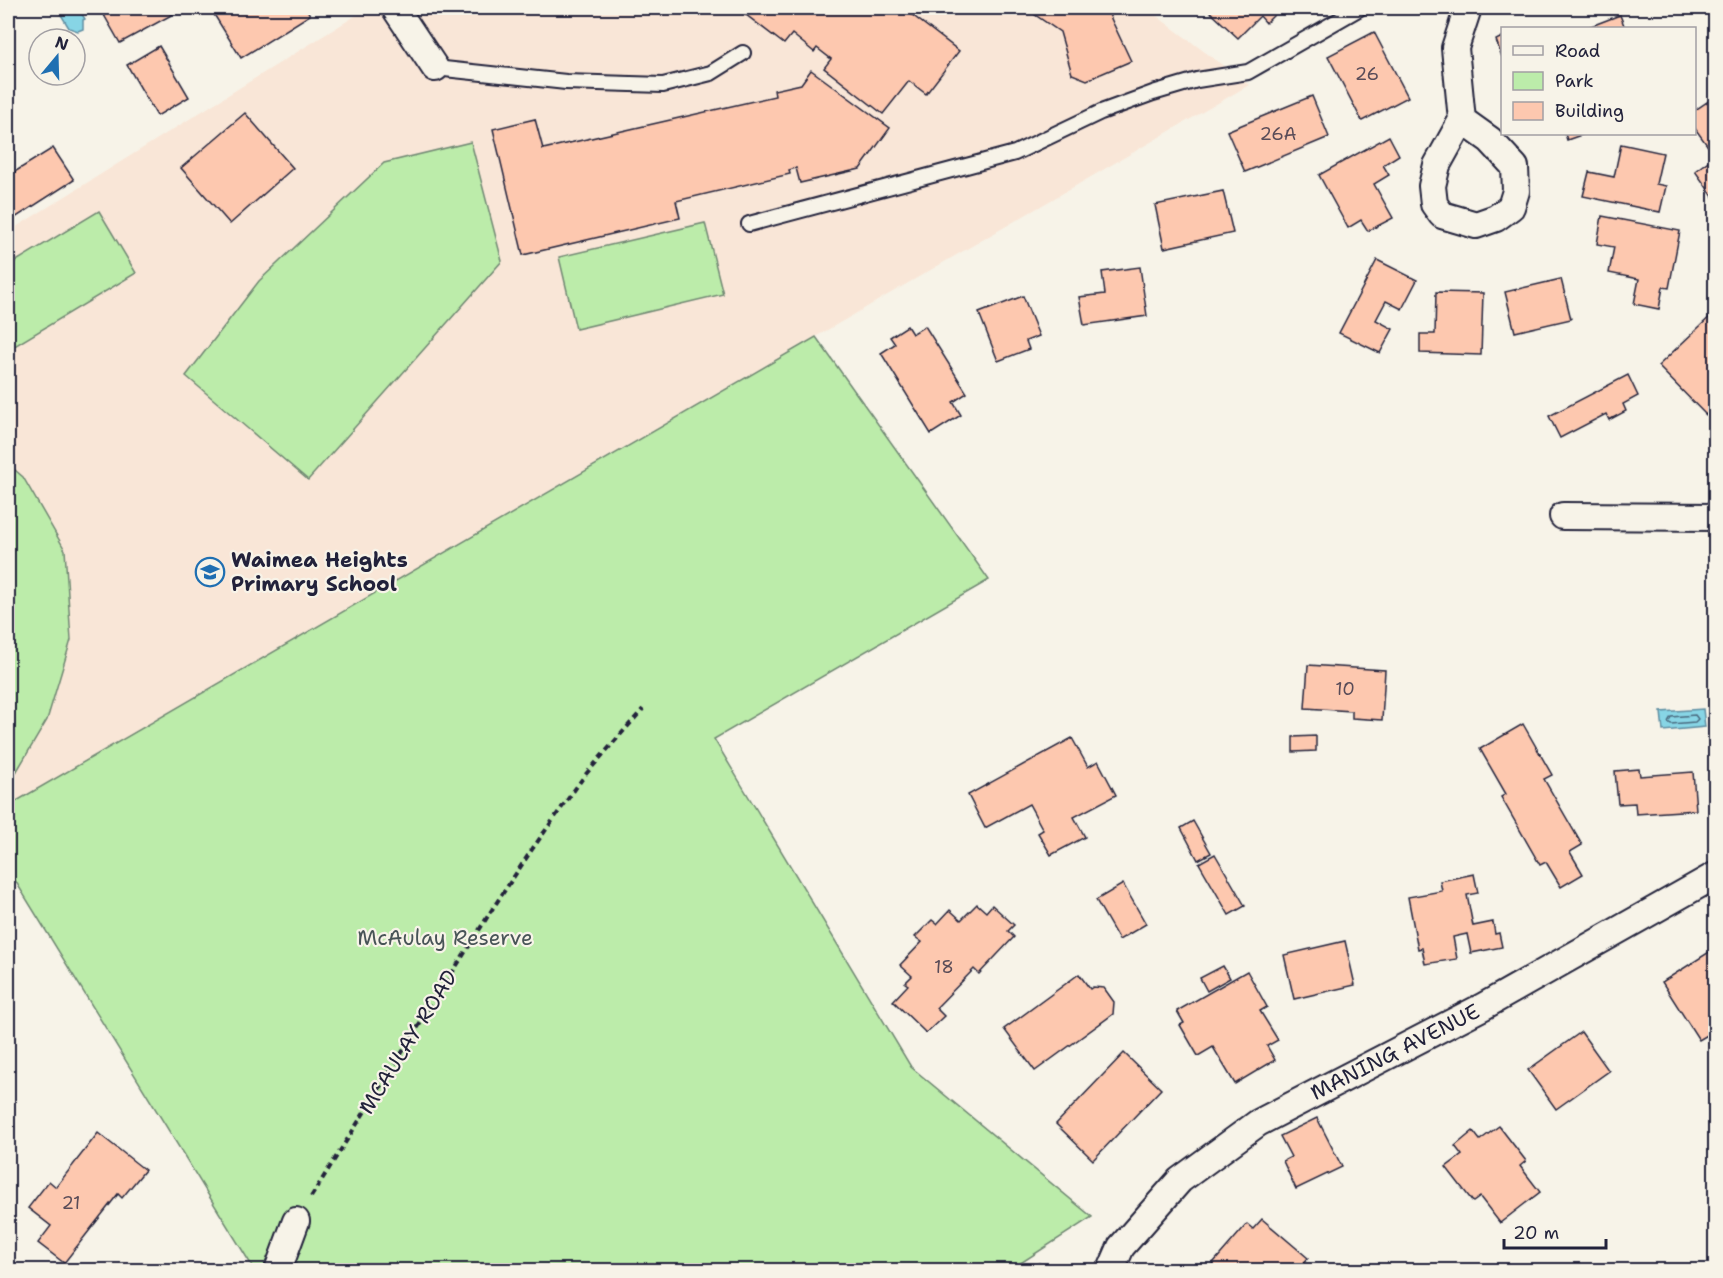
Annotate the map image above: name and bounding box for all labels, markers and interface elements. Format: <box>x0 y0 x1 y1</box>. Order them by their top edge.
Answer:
north arrow <box>27 27 87 87</box>
legend <box>1501 27 1696 135</box>
text: N <box>52 31 71 55</box>
text: Road <box>1555 39 1600 63</box>
house number: 26 <box>1355 62 1379 86</box>
text: Park <box>1555 69 1594 93</box>
text: Building <box>1555 99 1624 123</box>
house number: 26A <box>1259 122 1297 146</box>
place label: Waimea Heights Primary School <box>231 546 408 598</box>
school or university icon: Waimea Heights Primary School <box>194 556 226 588</box>
house number: 10 <box>1335 677 1355 701</box>
park label: McAulay Reserve <box>357 924 533 952</box>
house number: 18 <box>934 955 954 979</box>
street label: MCAULAY ROAD <box>352 964 464 1120</box>
street label: MANING AVENUE <box>1306 997 1484 1107</box>
house number: 21 <box>61 1191 81 1215</box>
scale bar <box>1504 1212 1606 1250</box>
text: 20 m <box>1513 1221 1559 1245</box>

